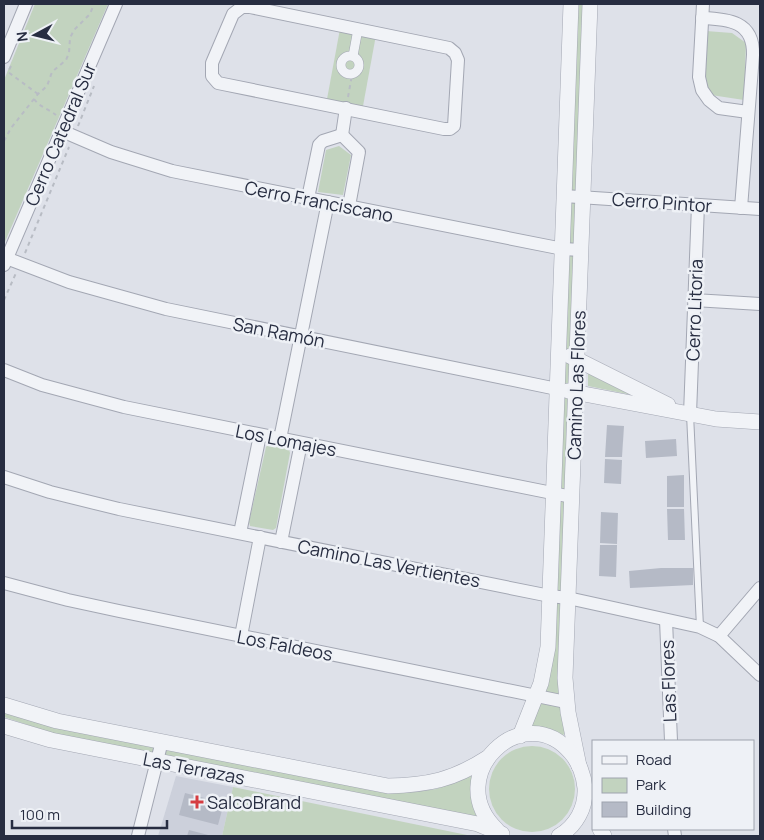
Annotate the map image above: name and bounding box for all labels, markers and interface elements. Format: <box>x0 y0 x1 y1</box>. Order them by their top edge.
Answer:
north arrow <box>10 10 60 60</box>
text: N <box>12 30 32 43</box>
street label: Cerro Catedral Sur <box>19 58 101 209</box>
street label: Cerro Franciscano <box>243 175 395 227</box>
street label: Cerro Pintor <box>611 187 713 218</box>
street label: Cerro Litoria <box>680 259 708 361</box>
street label: Camino Las Flores <box>561 310 591 460</box>
street label: San Ramón <box>231 311 327 353</box>
street label: Los Lomajes <box>233 418 339 462</box>
street label: Camino Las Vertientes <box>296 534 482 592</box>
street label: Los Faldeos <box>235 624 335 666</box>
street label: Las Flores <box>655 639 681 723</box>
legend <box>592 740 754 830</box>
street label: Las Terrazas <box>141 746 247 790</box>
text: Road <box>636 749 672 770</box>
text: Park <box>636 774 666 795</box>
place label: SalcoBrand <box>207 790 301 814</box>
marker: SalcoBrand <box>191 796 203 808</box>
scale bar <box>12 798 168 830</box>
text: Building <box>636 799 691 820</box>
text: 100 m <box>20 804 60 825</box>

